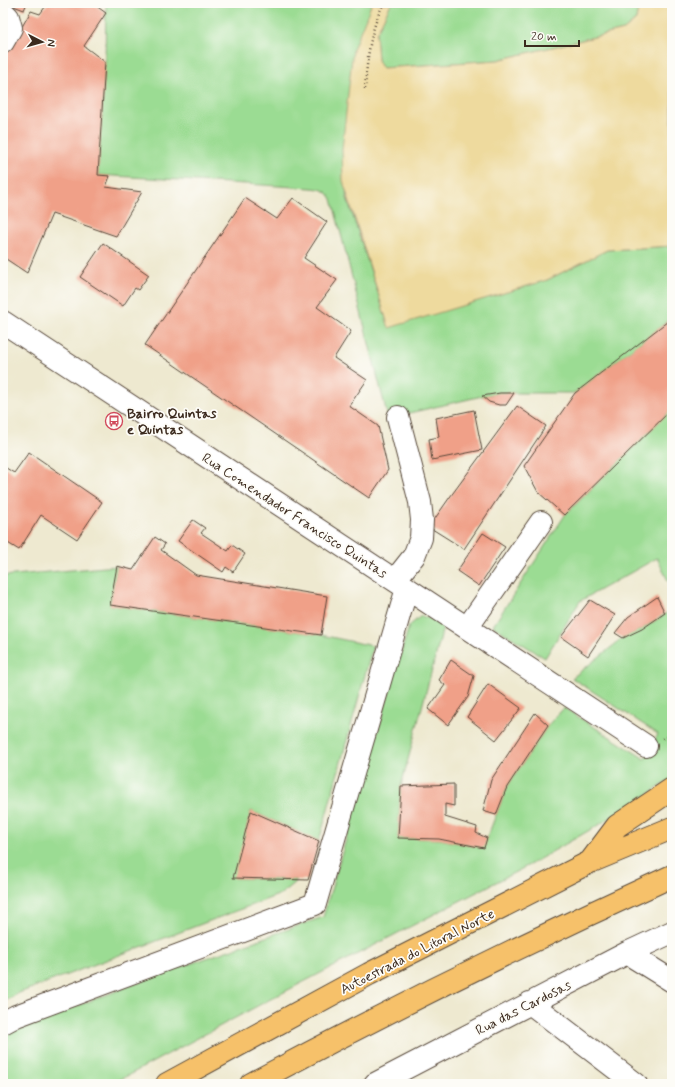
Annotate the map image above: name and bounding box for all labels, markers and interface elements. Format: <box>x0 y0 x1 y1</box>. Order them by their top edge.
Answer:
north arrow <box>22 22 62 62</box>
scale bar <box>525 22 579 48</box>
text: 20 m <box>531 29 557 45</box>
text: N <box>44 39 58 47</box>
place label: Bairro Quintas e Quintas <box>127 405 217 439</box>
bus stop icon: Bairro Quintas e Quintas <box>104 411 124 431</box>
street label: Rua Comendador Francisco Quintas <box>198 449 391 583</box>
street label: Autoestrada do Litoral Norte <box>337 905 498 999</box>
street label: Rua das Cardosas <box>473 976 574 1040</box>

